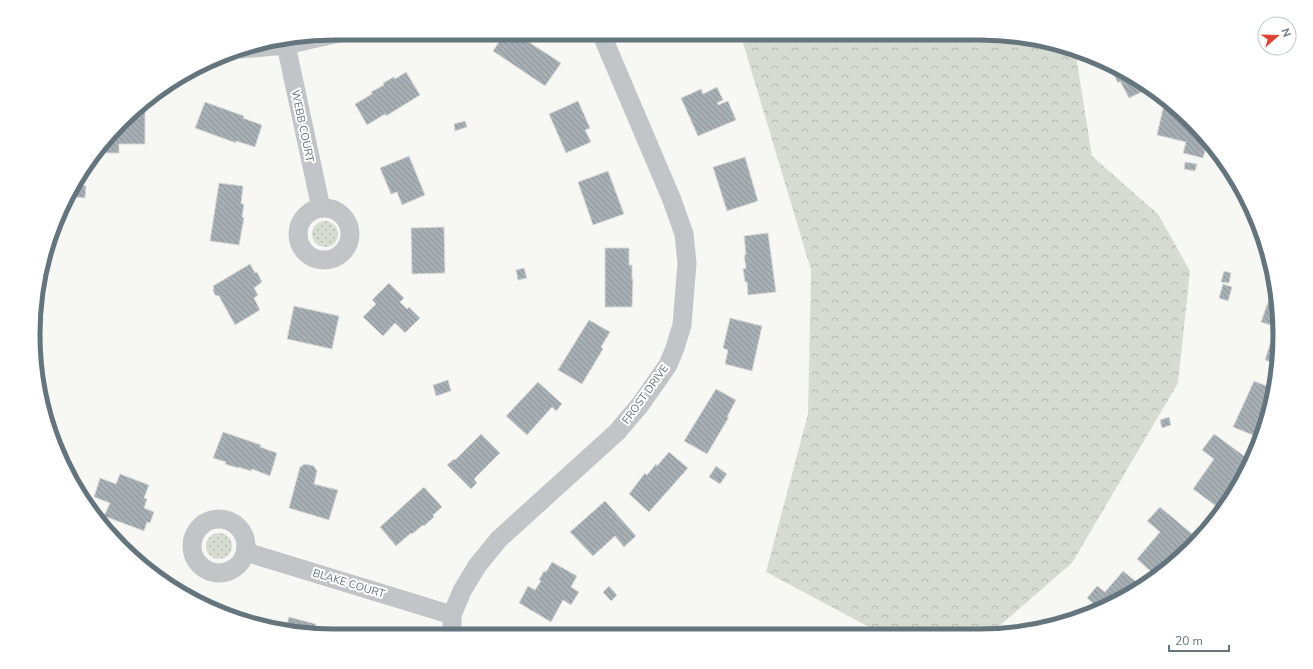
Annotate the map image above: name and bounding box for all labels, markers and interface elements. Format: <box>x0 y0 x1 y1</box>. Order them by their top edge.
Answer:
north arrow <box>1257 16 1297 56</box>
text: N <box>1277 26 1294 39</box>
street label: WEBB COURT <box>288 89 318 164</box>
street label: FROST DRIVE <box>619 362 672 427</box>
street label: BLAKE COURT <box>311 565 387 602</box>
scale bar <box>1169 627 1229 653</box>
text: 20 m <box>1175 633 1203 649</box>

